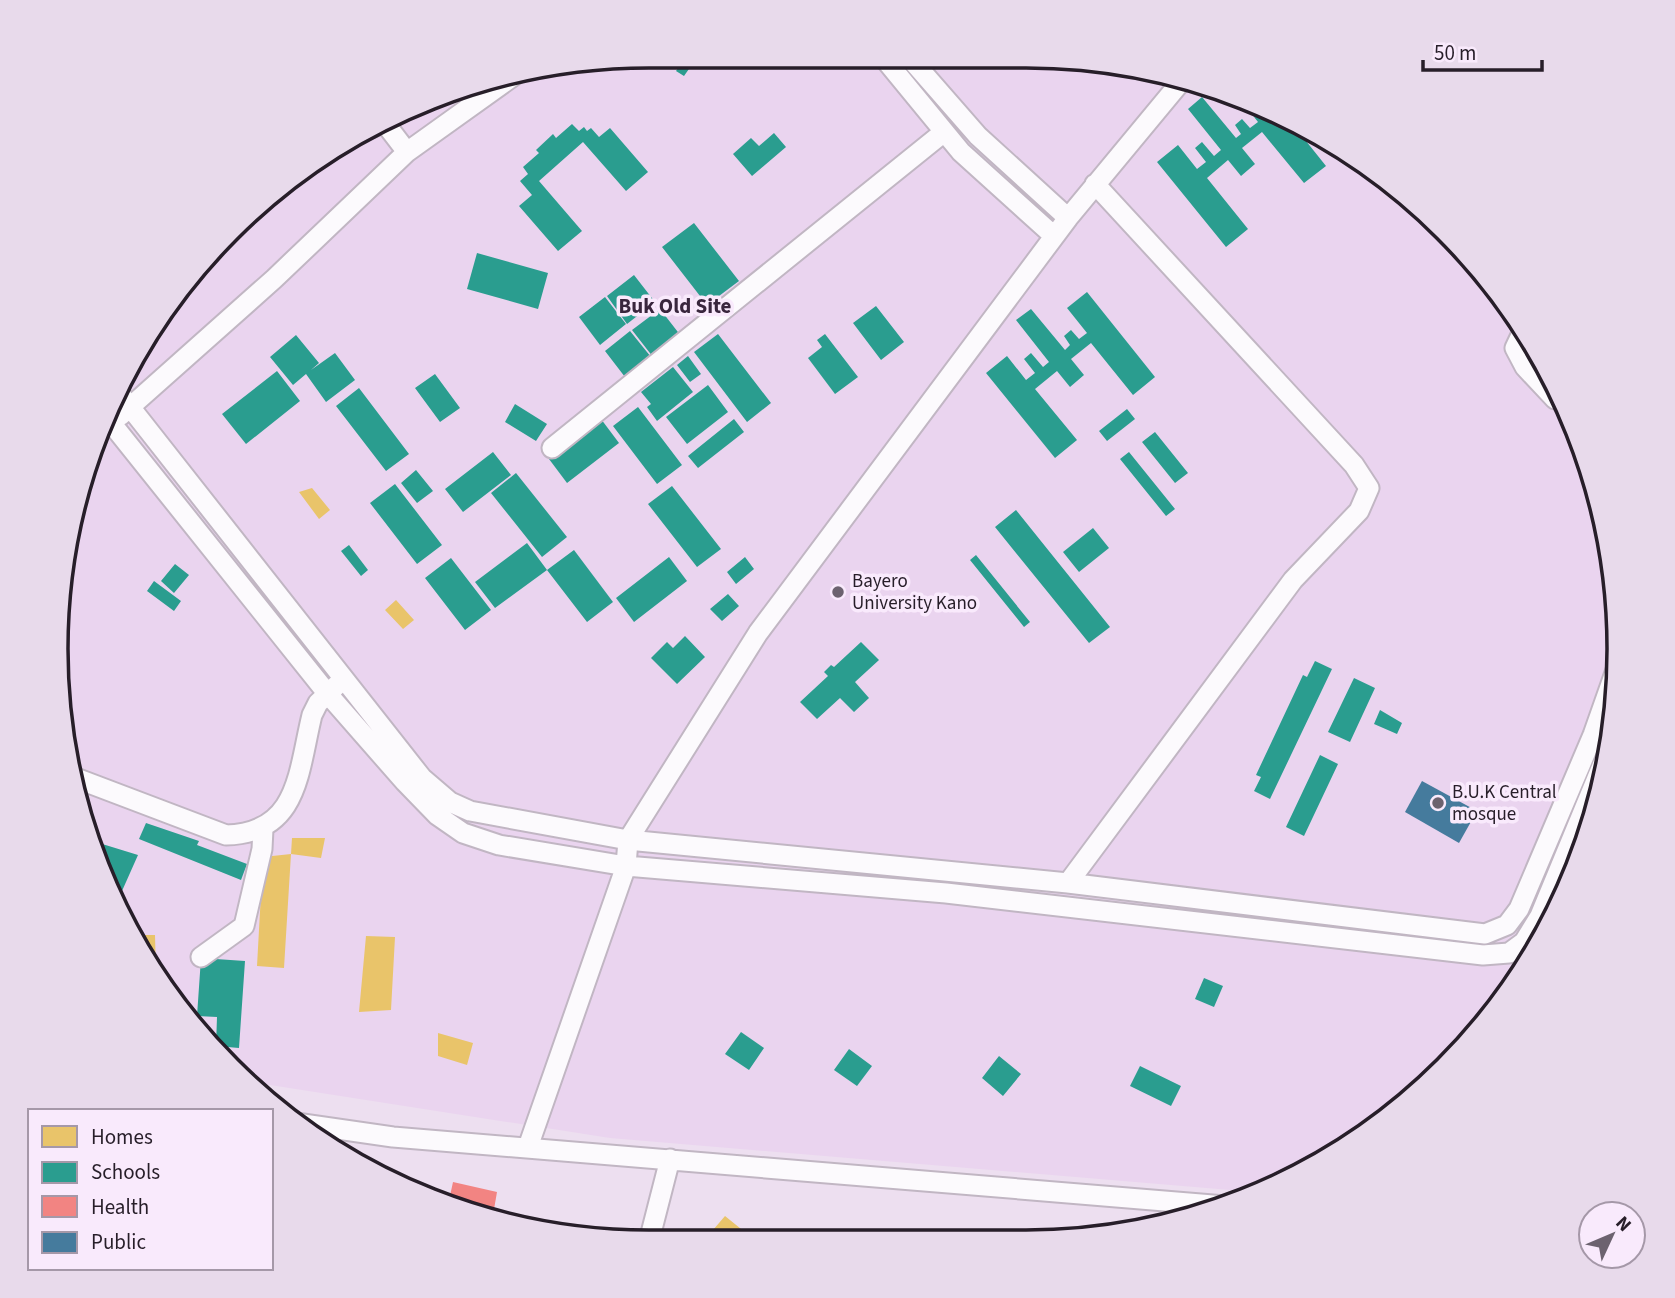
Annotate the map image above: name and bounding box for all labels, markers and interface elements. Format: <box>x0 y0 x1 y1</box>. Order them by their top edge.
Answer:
scale bar <box>1423 28 1542 72</box>
text: 50 m <box>1434 38 1476 68</box>
district label: Buk Old Site <box>619 291 732 321</box>
place label: Bayero University Kano <box>852 568 977 617</box>
marker: Bayero University Kano <box>830 584 846 600</box>
place label: B.U.K Central mosque <box>1452 779 1557 828</box>
marker: B.U.K Central mosque <box>1430 795 1446 811</box>
legend <box>28 1109 273 1270</box>
text: Homes <box>91 1122 153 1152</box>
text: Schools <box>91 1157 160 1187</box>
text: Health <box>91 1192 149 1222</box>
north arrow <box>1577 1200 1647 1270</box>
text: N <box>1609 1210 1637 1238</box>
text: Public <box>91 1227 146 1257</box>

